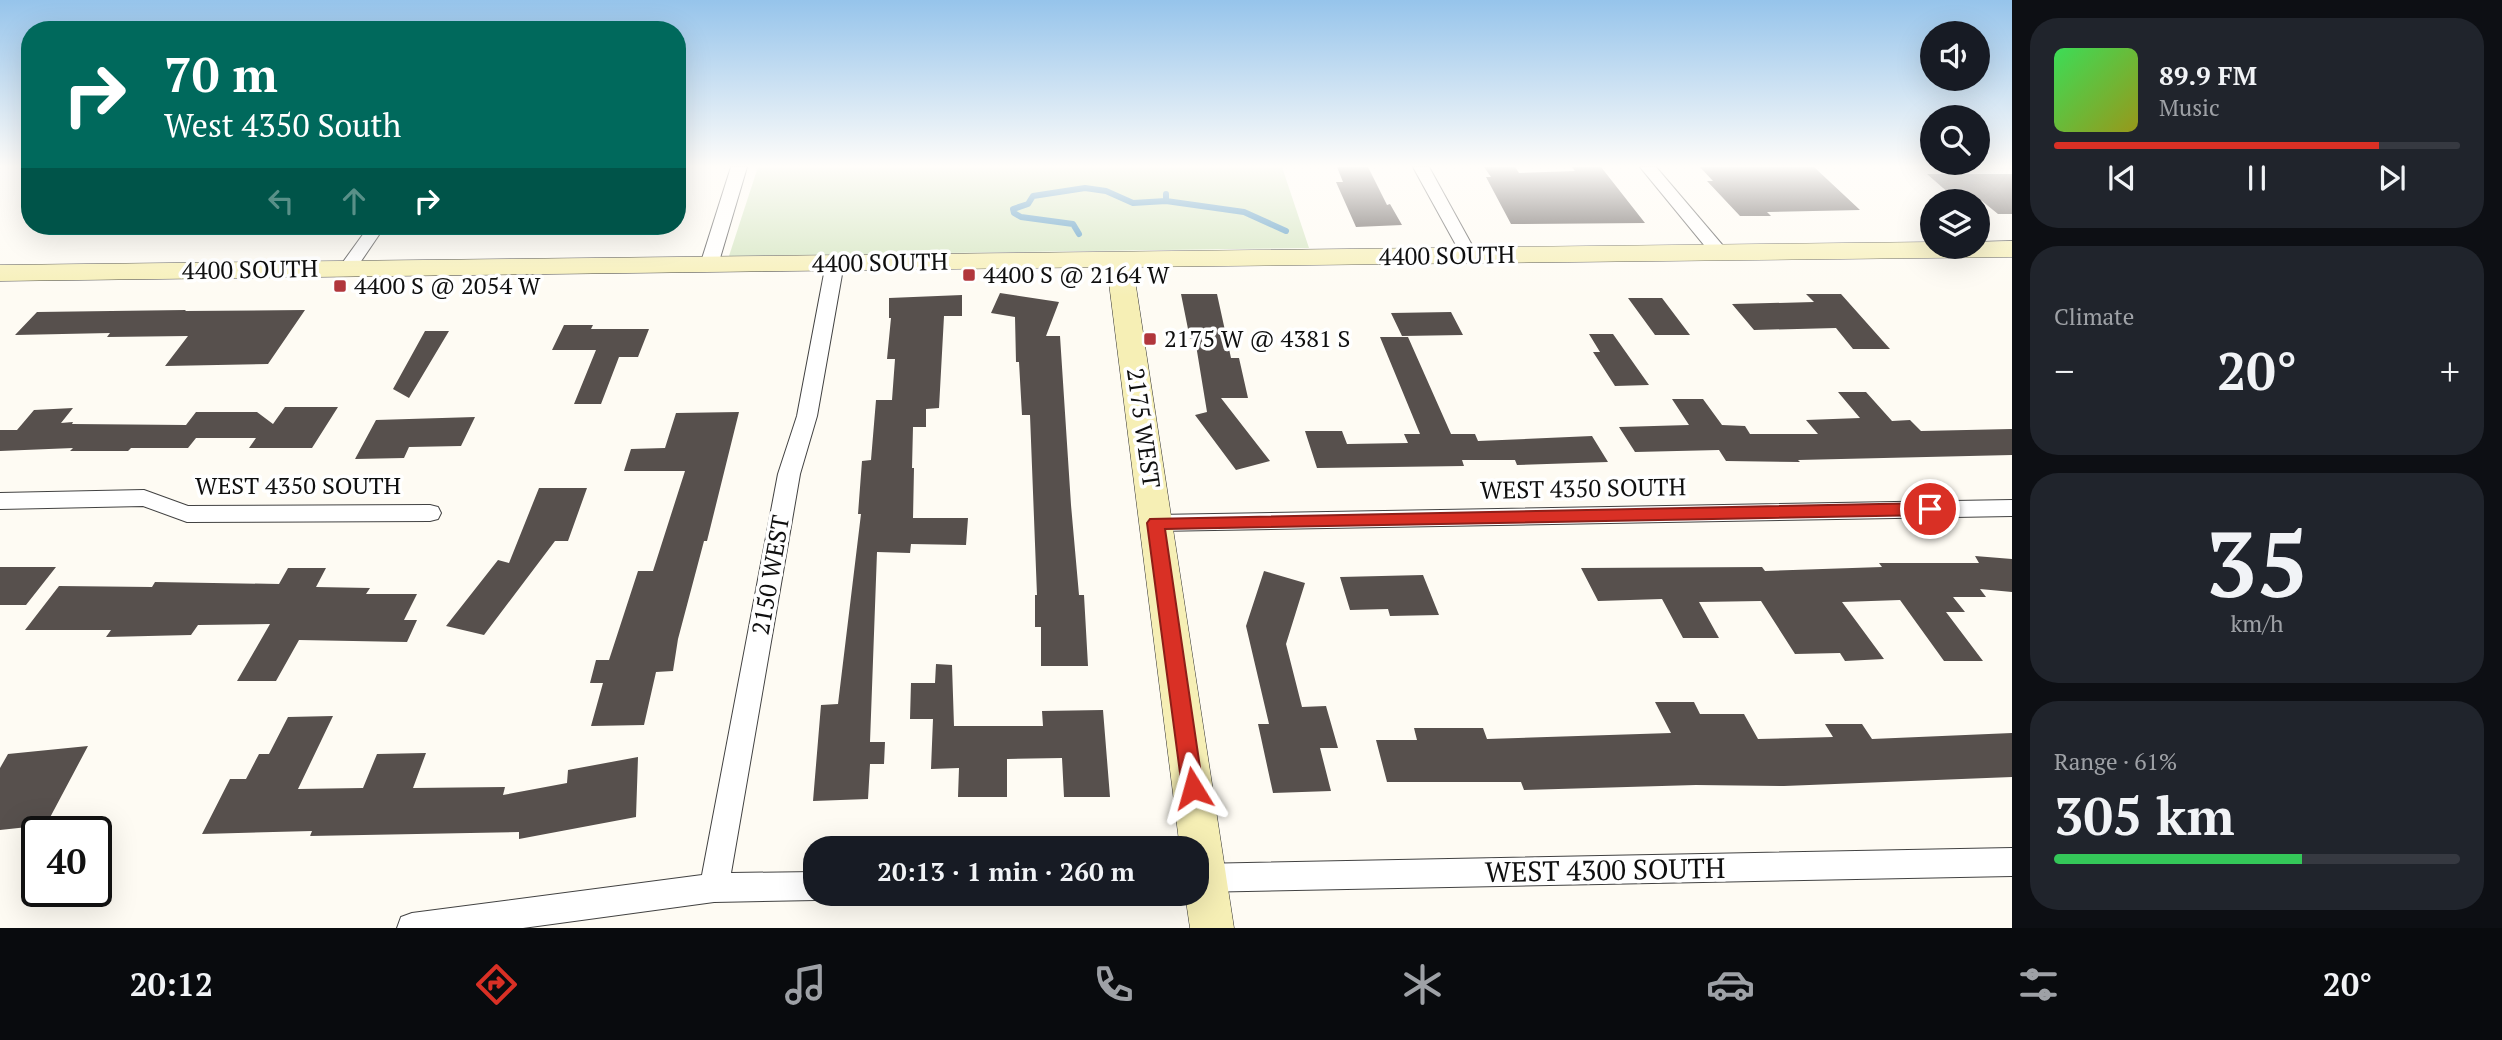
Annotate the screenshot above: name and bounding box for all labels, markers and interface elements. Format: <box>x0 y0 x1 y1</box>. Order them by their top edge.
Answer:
map controls <box>1920 21 1990 259</box>
button: sound <box>1920 21 1990 91</box>
text: 70 m <box>164 41 278 106</box>
icon: right <box>49 49 140 140</box>
text: 89.9 FM <box>2159 58 2257 92</box>
text: Music <box>2159 92 2220 123</box>
text: West 4350 South <box>164 104 401 146</box>
button: search <box>1920 105 1990 175</box>
icon: previous <box>2103 159 2141 197</box>
icon: pause <box>2238 159 2276 197</box>
icon: next <box>2373 159 2411 197</box>
icon: left <box>262 182 300 220</box>
icon: ahead <box>335 182 373 220</box>
icon: right <box>408 182 446 220</box>
button: layers <box>1920 189 1990 259</box>
street label: 4400 SOUTH <box>1379 238 1515 272</box>
street label: 4400 SOUTH <box>812 245 948 279</box>
street label: 4400 SOUTH <box>182 252 318 286</box>
place label: 4400 S @ 2164 W <box>983 258 1170 290</box>
marker: 4400 S @ 2164 W <box>961 267 977 283</box>
place label: 4400 S @ 2054 W <box>354 269 541 301</box>
marker: 4400 S @ 2054 W <box>332 278 348 294</box>
text: Climate <box>2054 301 2134 332</box>
place label: 2175 W @ 4381 S <box>1164 322 1350 354</box>
marker: 2175 W @ 4381 S <box>1142 331 1158 347</box>
text: 20° <box>2217 336 2297 405</box>
text: − <box>2054 346 2074 396</box>
text: + <box>2440 346 2460 396</box>
street label: 2175 WEST <box>1120 366 1168 490</box>
street label: WEST 4350 SOUTH <box>195 469 401 501</box>
street label: WEST 4350 SOUTH <box>1480 470 1686 506</box>
pin <box>1900 479 1960 539</box>
icon: arrive <box>1911 490 1949 528</box>
text: 35 <box>2206 502 2308 623</box>
street label: 2150 WEST <box>744 512 796 637</box>
text: km/h <box>2230 608 2284 639</box>
text: Range · 61% <box>2054 746 2177 777</box>
position arrow <box>1156 751 1230 825</box>
text: 305 km <box>2054 781 2235 850</box>
speed limit sign: 40 <box>21 816 112 907</box>
street label: WEST 4300 SOUTH <box>1485 849 1725 890</box>
text: 20:13 · 1 min · 260 m <box>877 854 1135 888</box>
icon: directions <box>472 960 521 1009</box>
icon: music <box>781 960 830 1009</box>
icon: phone <box>1089 960 1138 1009</box>
icon: climate <box>1398 960 1447 1009</box>
icon: car <box>1706 960 1755 1009</box>
icon: filters <box>2014 960 2063 1009</box>
text: 20:12 <box>130 963 213 1005</box>
text: 20° <box>2323 963 2372 1005</box>

